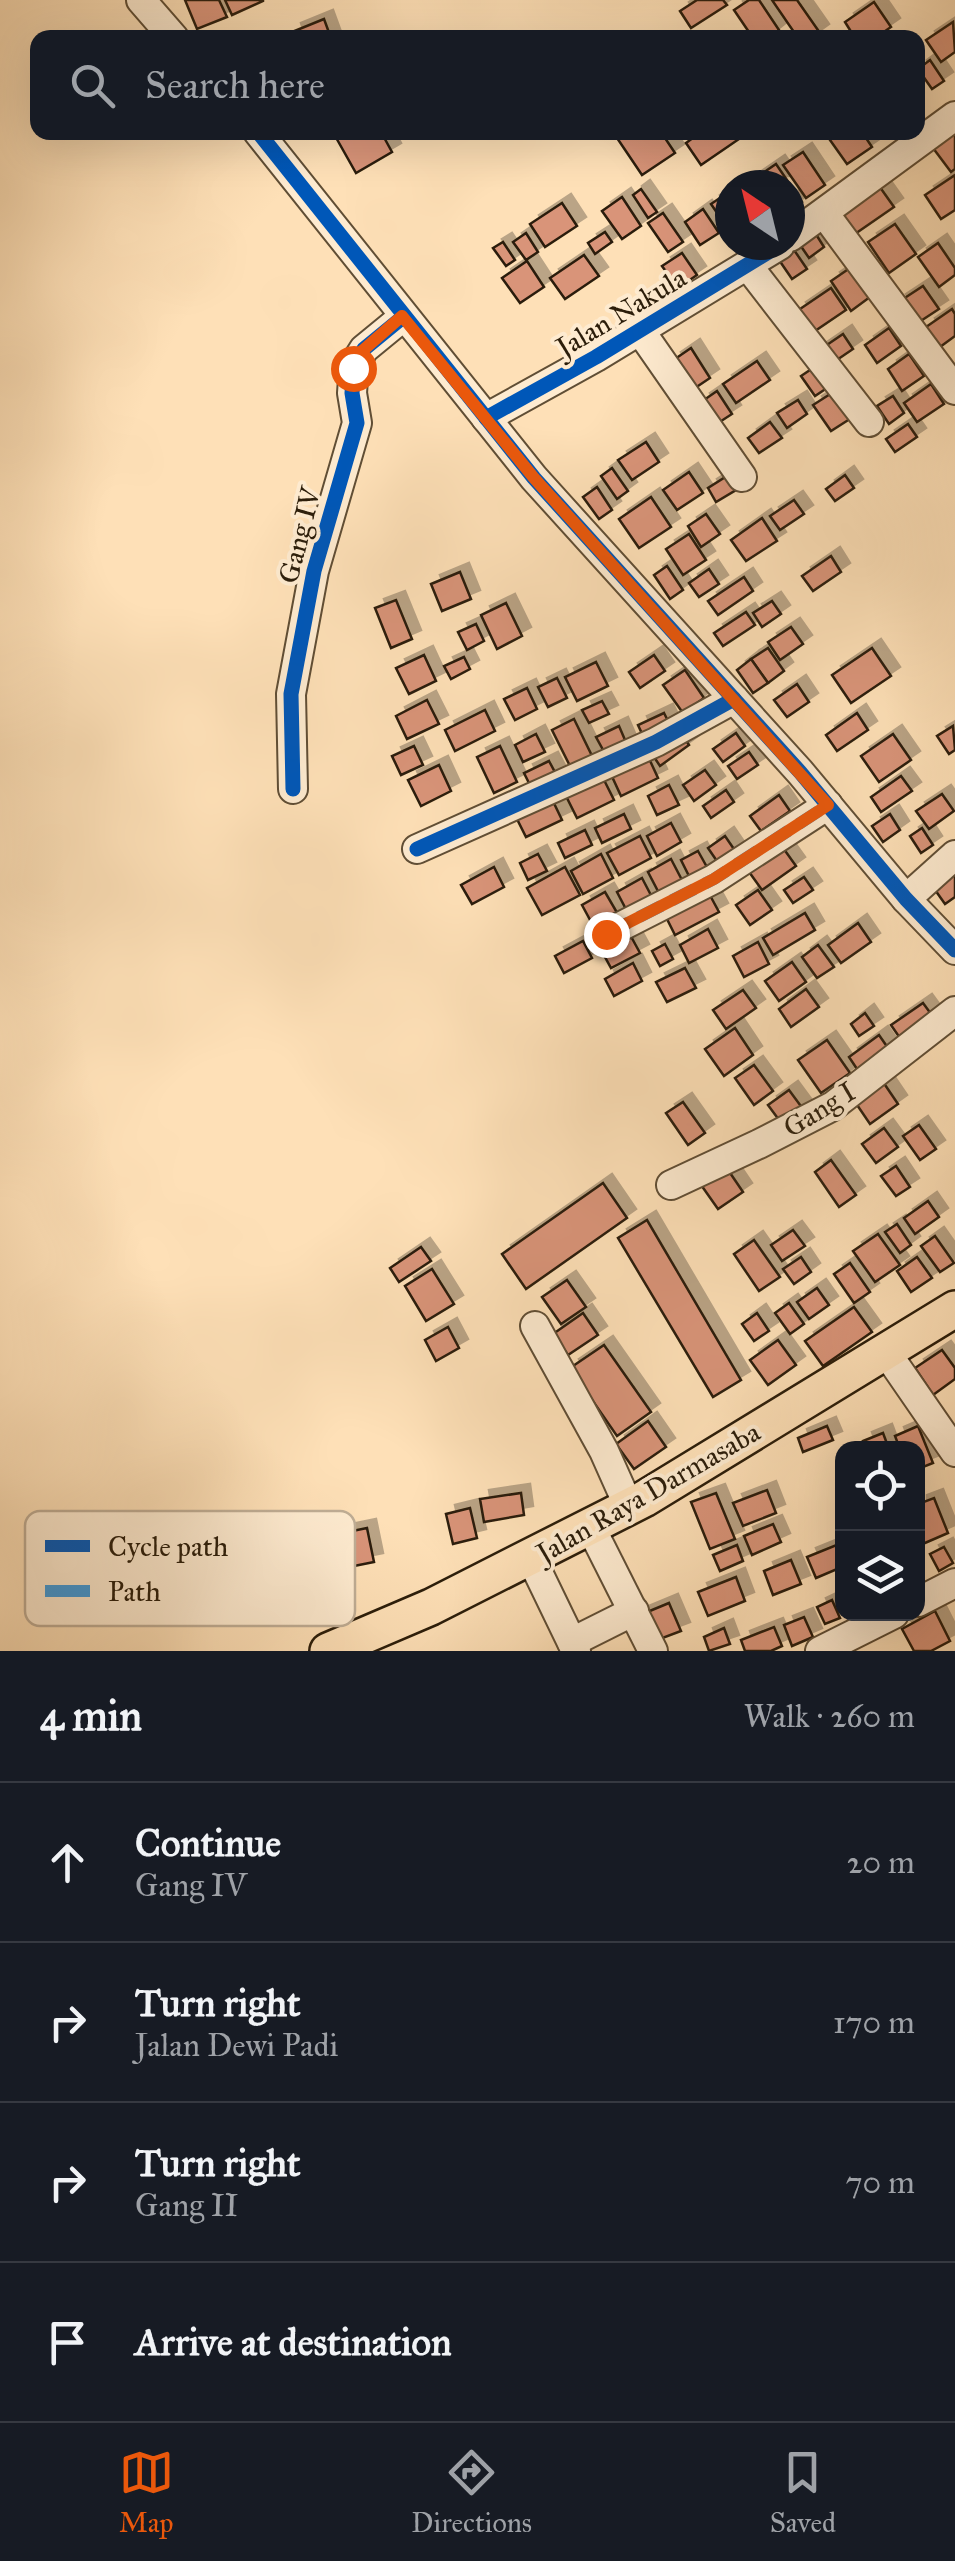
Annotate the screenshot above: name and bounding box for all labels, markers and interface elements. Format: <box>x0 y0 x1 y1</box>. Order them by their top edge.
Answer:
search box <box>30 30 925 140</box>
icon: search <box>65 58 120 113</box>
text: Search here <box>145 62 325 108</box>
north arrow <box>715 170 805 260</box>
street label: Jalan Nakula <box>547 260 693 366</box>
route start <box>331 346 377 392</box>
street label: Gang IV <box>271 482 329 587</box>
route end <box>584 912 630 958</box>
street label: Gang I <box>777 1074 862 1145</box>
street label: Jalan Raya Darmasaba <box>528 1414 766 1572</box>
map controls <box>835 1441 925 1621</box>
button: locate <box>835 1441 925 1531</box>
legend <box>25 1511 355 1626</box>
text: Cycle path <box>108 1529 229 1564</box>
button: layers <box>835 1531 925 1621</box>
text: Path <box>108 1574 161 1609</box>
text: 4 min <box>40 1690 142 1742</box>
text: Walk · 260 m <box>744 1697 915 1736</box>
text: Continue <box>135 1820 281 1866</box>
icon: ahead <box>40 1835 95 1890</box>
text: 20 m <box>847 1843 915 1882</box>
text: Gang IV <box>135 1866 247 1905</box>
text: Turn right <box>135 1980 301 2026</box>
icon: right <box>40 1995 95 2050</box>
text: 170 m <box>833 2003 915 2042</box>
text: Jalan Dewi Padi <box>135 2026 338 2065</box>
text: Turn right <box>135 2140 301 2186</box>
icon: right <box>40 2155 95 2210</box>
text: 70 m <box>846 2163 915 2202</box>
text: Gang II <box>135 2186 238 2225</box>
icon: arrive <box>40 2315 95 2370</box>
text: Arrive at destination <box>135 2319 452 2365</box>
tab: Map <box>119 2445 174 2540</box>
tab: Directions <box>411 2445 532 2540</box>
tab: Saved <box>770 2445 836 2540</box>

